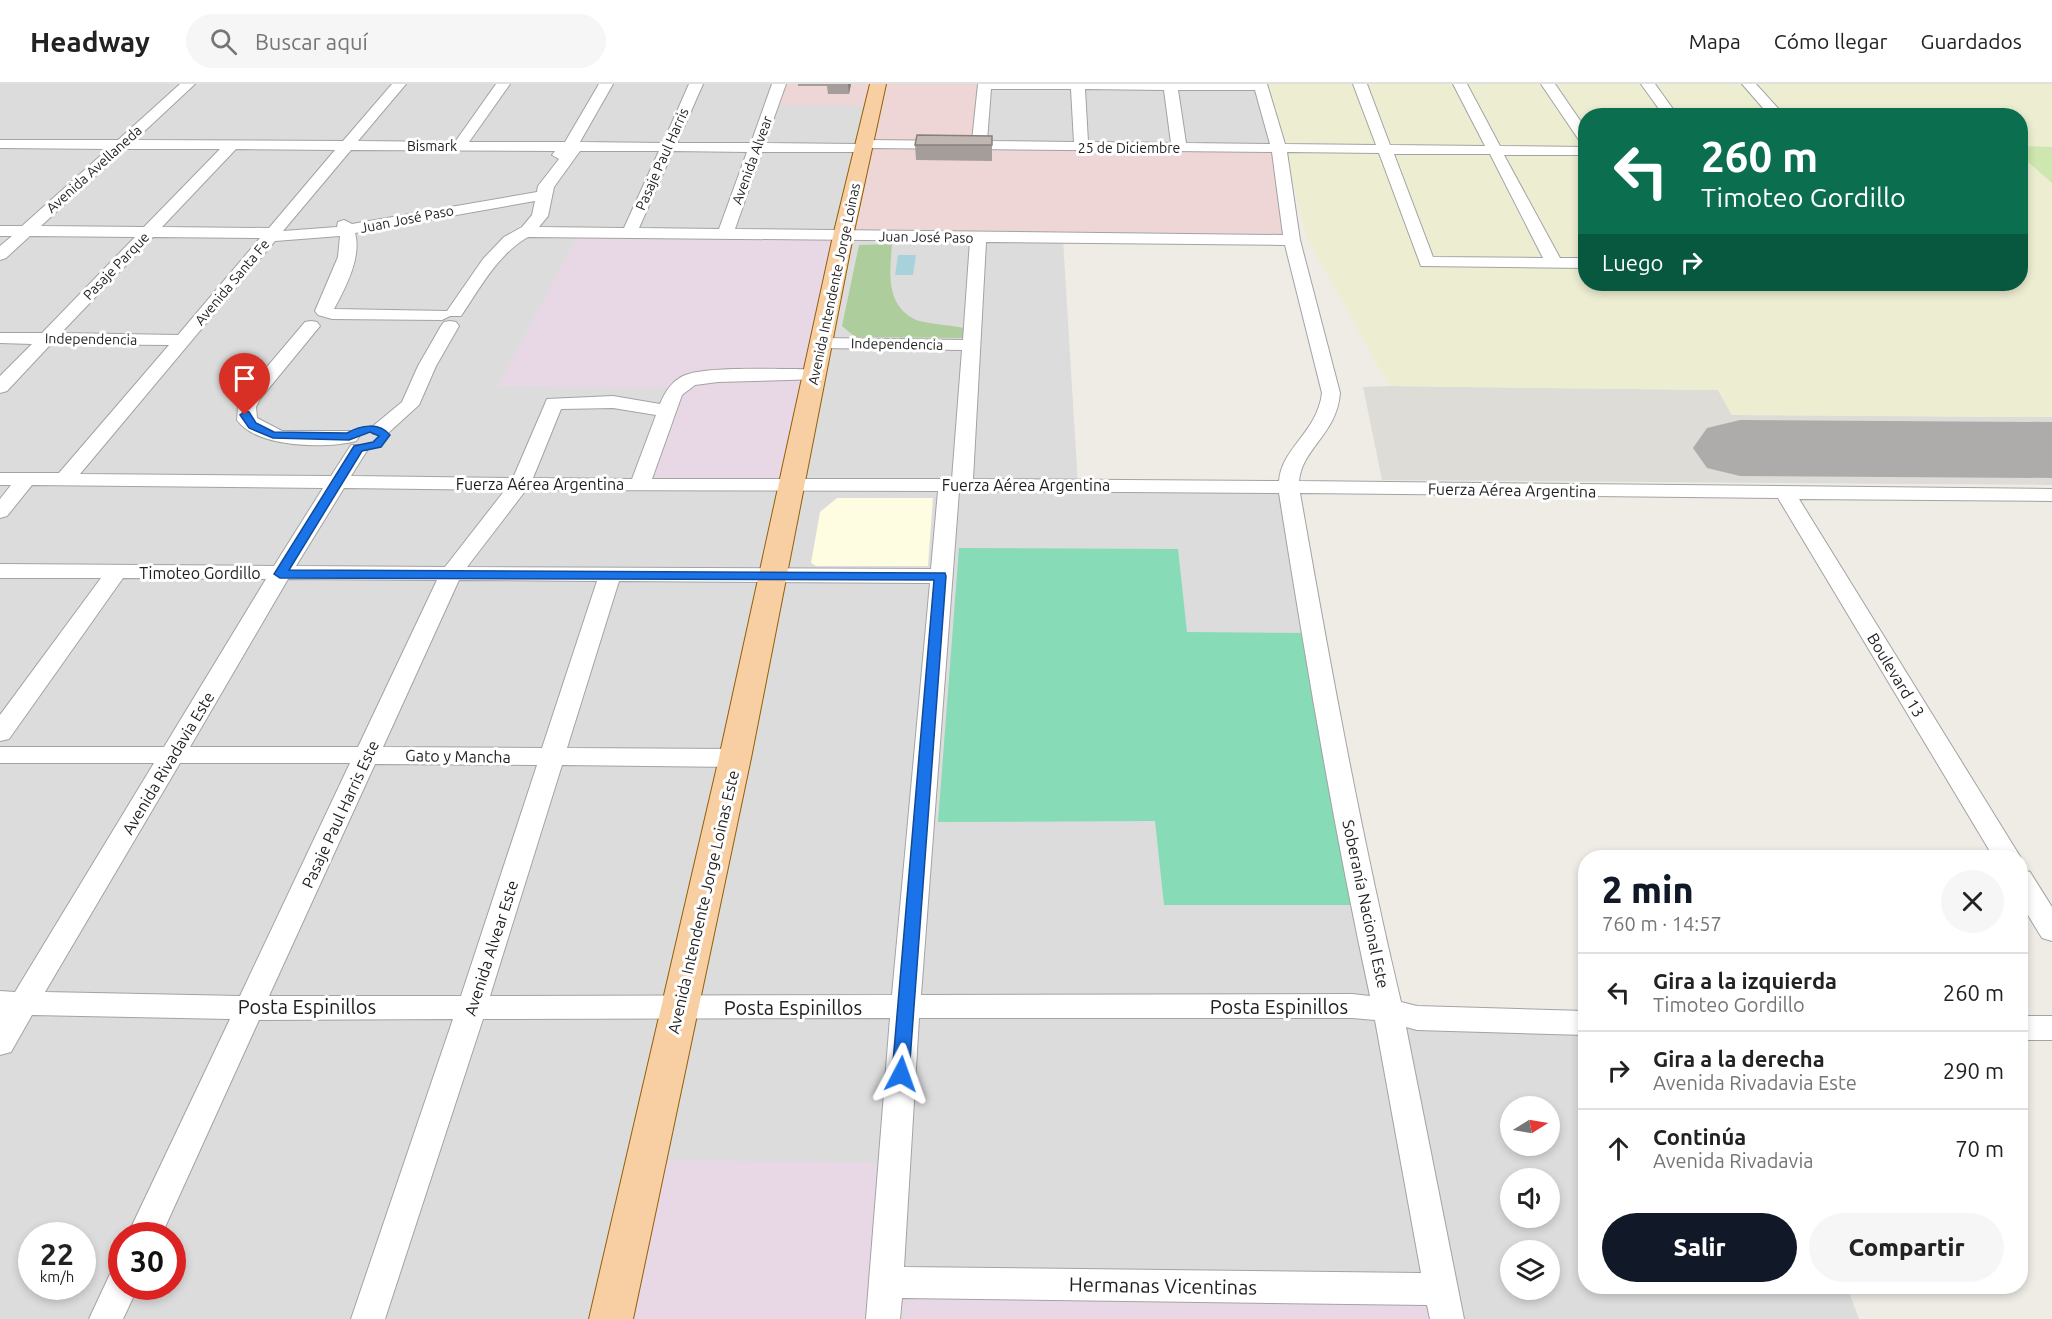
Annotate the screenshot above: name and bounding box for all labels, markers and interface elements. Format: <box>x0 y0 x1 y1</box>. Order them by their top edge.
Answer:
search box <box>186 14 606 68</box>
icon: search <box>207 25 240 58</box>
text: Headway <box>30 26 150 57</box>
text: Buscar aquí <box>255 29 368 54</box>
text: Mapa <box>1689 29 1741 53</box>
text: Cómo llegar <box>1774 29 1888 53</box>
text: Guardados <box>1921 29 2022 53</box>
street label: Pasaje Paul Harris <box>632 105 692 213</box>
street label: Avenida Alvear <box>729 113 776 207</box>
street label: Avenida Avellaneda <box>43 122 145 216</box>
icon: left <box>1602 132 1680 210</box>
text: 260 m <box>1701 133 1818 180</box>
street label: Bismark <box>407 138 457 154</box>
street label: 25 de Diciembre <box>1078 140 1180 156</box>
street label: Avenida Intendente Jorge Loinas <box>805 182 863 386</box>
text: Timoteo Gordillo <box>1701 182 1906 212</box>
street label: Juan José Paso <box>359 202 455 236</box>
street label: Juan José Paso <box>878 228 974 246</box>
street label: Pasaje Parque <box>80 229 152 303</box>
street label: Avenida Santa Fe <box>192 236 272 328</box>
icon: right <box>1675 246 1708 279</box>
text: Luego <box>1602 250 1663 275</box>
street label: Independencia <box>45 330 137 348</box>
street label: Independencia <box>851 335 943 353</box>
pin <box>219 353 270 415</box>
icon: arrive <box>228 362 261 395</box>
street label: Fuerza Aérea Argentina <box>456 475 624 493</box>
street label: Fuerza Aérea Argentina <box>942 476 1110 494</box>
street label: Fuerza Aérea Argentina <box>1428 480 1596 500</box>
street label: Timoteo Gordillo <box>139 564 261 582</box>
street label: Boulevard 13 <box>1864 630 1928 720</box>
street label: Avenida Rivadavia Este <box>118 688 218 838</box>
street label: Pasaje Paul Harris Este <box>298 737 382 891</box>
street label: Gato y Mancha <box>405 746 511 766</box>
street label: Avenida Intendente Jorge Loinas Este <box>664 768 742 1036</box>
street label: Soberanía Nacional Este <box>1339 818 1393 990</box>
text: 2 min <box>1602 869 1694 910</box>
button: close <box>1941 870 2004 933</box>
street label: Avenida Alvear Este <box>461 878 521 1018</box>
text: 760 m · 14:57 <box>1602 912 1722 935</box>
text: Gira a la izquierda <box>1653 968 1837 993</box>
icon: left <box>1602 976 1635 1009</box>
text: 260 m <box>1943 980 2004 1005</box>
text: Timoteo Gordillo <box>1653 993 1805 1016</box>
street label: Posta Espinillos <box>238 995 376 1018</box>
street label: Posta Espinillos <box>1210 995 1348 1018</box>
street label: Posta Espinillos <box>724 996 862 1019</box>
position arrow <box>869 1042 933 1106</box>
text: Gira a la derecha <box>1653 1046 1825 1071</box>
icon: right <box>1602 1054 1635 1087</box>
text: 290 m <box>1943 1058 2004 1083</box>
text: Avenida Rivadavia Este <box>1653 1071 1857 1094</box>
north arrow <box>1500 1096 1560 1156</box>
map controls <box>1500 1096 1560 1300</box>
text: Continúa <box>1653 1124 1746 1149</box>
icon: ahead <box>1602 1132 1635 1165</box>
text: 70 m <box>1955 1136 2004 1161</box>
text: Avenida Rivadavia <box>1653 1149 1814 1172</box>
button: sound <box>1500 1168 1560 1228</box>
button: Salir <box>1602 1213 1797 1282</box>
button: Compartir <box>1809 1213 2004 1282</box>
speed limit sign: 30 <box>108 1222 186 1300</box>
text: 22 <box>40 1237 74 1271</box>
button: layers <box>1500 1240 1560 1300</box>
text: km/h <box>40 1268 74 1285</box>
street label: Hermanas Vicentinas <box>1069 1272 1257 1299</box>

